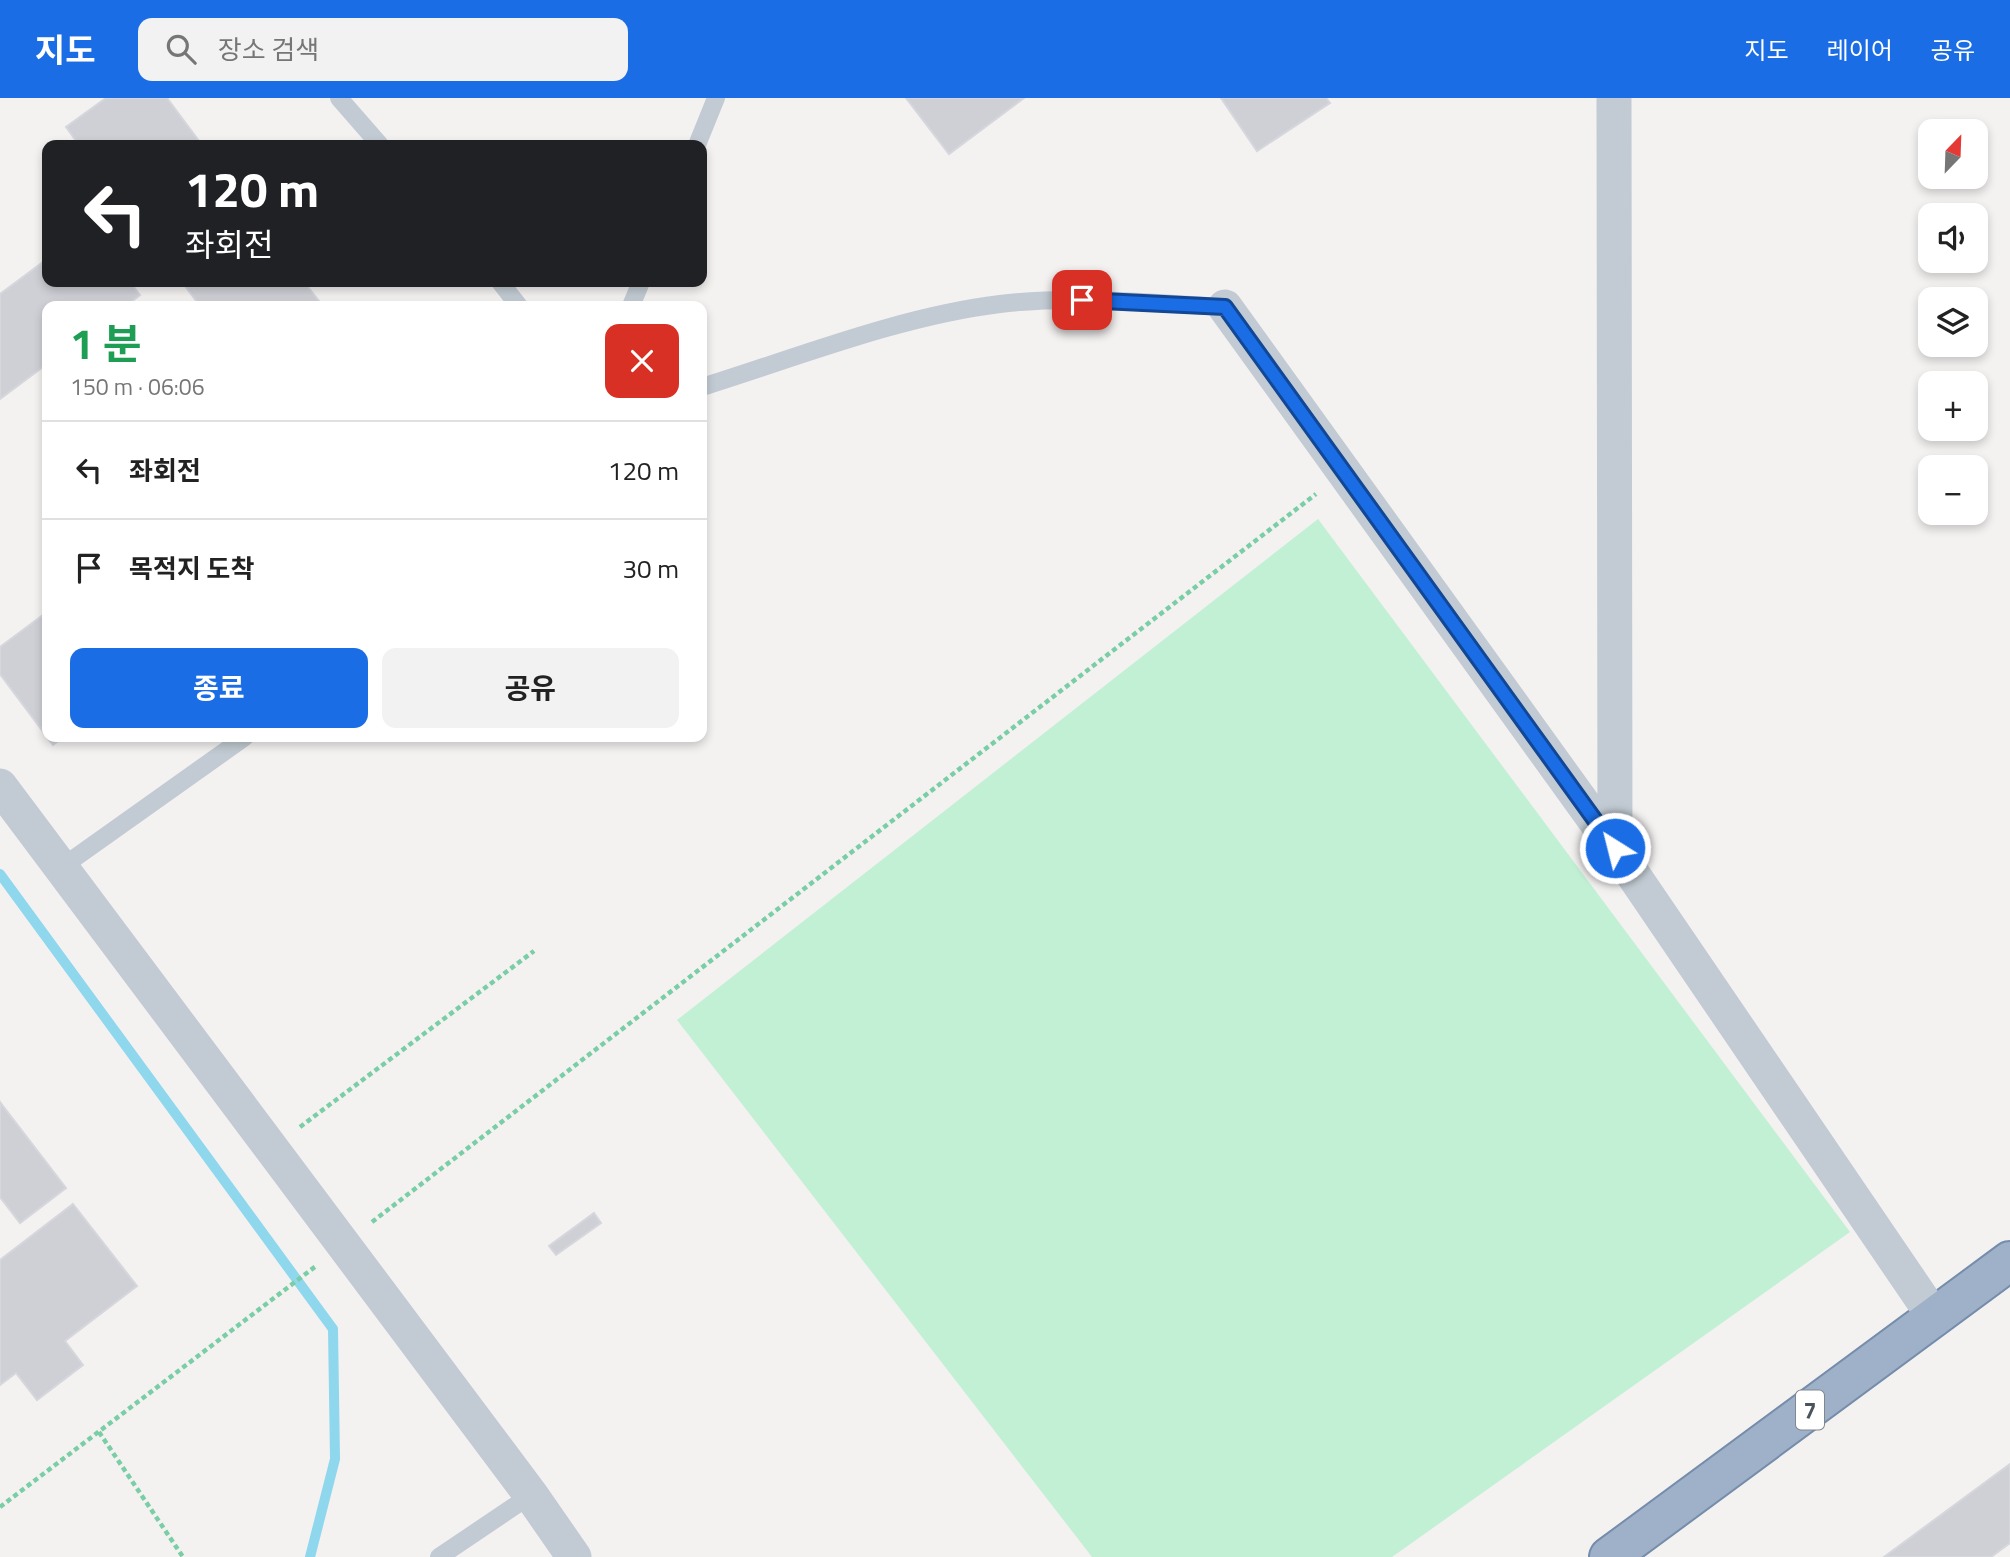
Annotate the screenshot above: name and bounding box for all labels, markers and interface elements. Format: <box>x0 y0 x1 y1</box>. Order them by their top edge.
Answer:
search box <box>138 18 628 81</box>
text: 지도 <box>35 25 96 75</box>
icon: search <box>162 30 200 68</box>
text: 장소 검색 <box>218 30 319 69</box>
text: 지도 <box>1744 32 1789 68</box>
text: 레이어 <box>1827 32 1893 68</box>
text: 공유 <box>1931 32 1975 68</box>
north arrow <box>1918 119 1988 189</box>
map controls <box>1918 119 1988 525</box>
text: 120 m <box>185 151 319 226</box>
icon: left <box>70 168 161 259</box>
button: sound <box>1918 203 1988 273</box>
text: 좌회전 <box>185 220 273 268</box>
pin <box>1052 270 1112 330</box>
icon: arrive <box>1063 281 1101 319</box>
button: layers <box>1918 287 1988 357</box>
text: 1 분 <box>70 311 141 375</box>
button: close <box>605 324 679 398</box>
text: 150 m · 06:06 <box>70 369 205 404</box>
button: + <box>1918 371 1988 441</box>
icon: left <box>70 451 108 489</box>
text: 좌회전 <box>129 451 201 490</box>
text: 120 m <box>608 451 679 490</box>
button: − <box>1918 455 1988 525</box>
icon: arrive <box>70 549 108 587</box>
text: 목적지 도착 <box>129 549 254 588</box>
text: 30 m <box>622 549 679 588</box>
button: 종료 <box>70 648 368 728</box>
button: 공유 <box>382 648 679 728</box>
position arrow <box>1578 811 1652 885</box>
road number: 7 <box>1796 1390 1824 1429</box>

